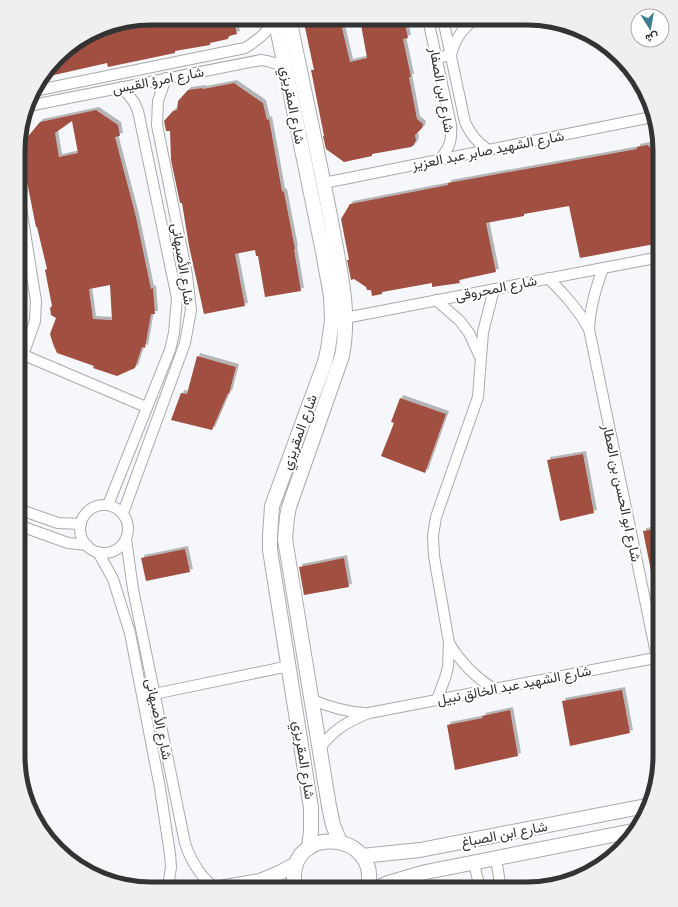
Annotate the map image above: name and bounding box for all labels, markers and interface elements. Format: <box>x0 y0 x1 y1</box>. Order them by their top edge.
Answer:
north arrow <box>630 8 670 48</box>
text: ش <box>644 30 660 45</box>
street label: شارع ابن الصفار <box>423 45 457 135</box>
street label: شارع امرؤ القيس <box>111 63 206 100</box>
street label: شارع المقريزي <box>274 65 308 146</box>
street label: شارع الشهيد صابر عبد العزيز <box>410 127 566 176</box>
street label: شارع الأصبهانى <box>166 222 197 307</box>
street label: شارع المحروقى <box>454 272 539 307</box>
street label: شارع المقريزي <box>278 392 324 473</box>
street label: شارع ابو الحسن بن العطار <box>596 422 644 564</box>
street label: شارع الشهيد عبد الخالق نبيل <box>436 662 593 711</box>
street label: شارع الأصبهانى <box>140 677 175 762</box>
street label: شارع المقريزي <box>286 720 318 801</box>
street label: شارع ابن الصباغ <box>459 818 549 853</box>

